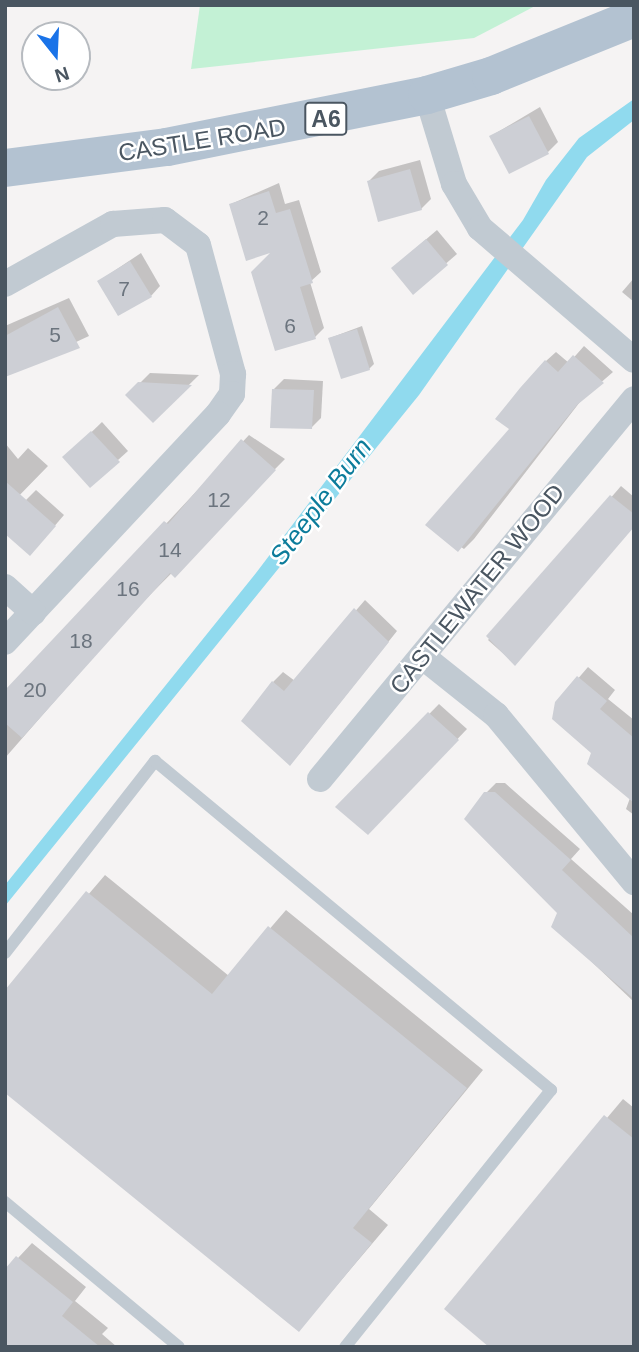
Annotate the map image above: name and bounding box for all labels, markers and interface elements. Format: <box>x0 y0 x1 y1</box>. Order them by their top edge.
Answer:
north arrow <box>21 21 91 91</box>
text: N <box>52 62 72 87</box>
road number: A6 <box>303 100 349 138</box>
street label: CASTLE ROAD <box>116 113 288 167</box>
house number: 2 <box>257 205 269 231</box>
house number: 7 <box>118 276 130 302</box>
house number: 6 <box>284 313 296 339</box>
house number: 5 <box>49 322 61 348</box>
water label: Steeple Burn <box>263 433 379 571</box>
street label: CASTLEWATER WOOD <box>384 478 570 700</box>
house number: 12 <box>207 487 231 513</box>
house number: 14 <box>158 537 182 563</box>
house number: 16 <box>116 576 140 602</box>
house number: 18 <box>69 628 93 654</box>
house number: 20 <box>23 677 47 703</box>

